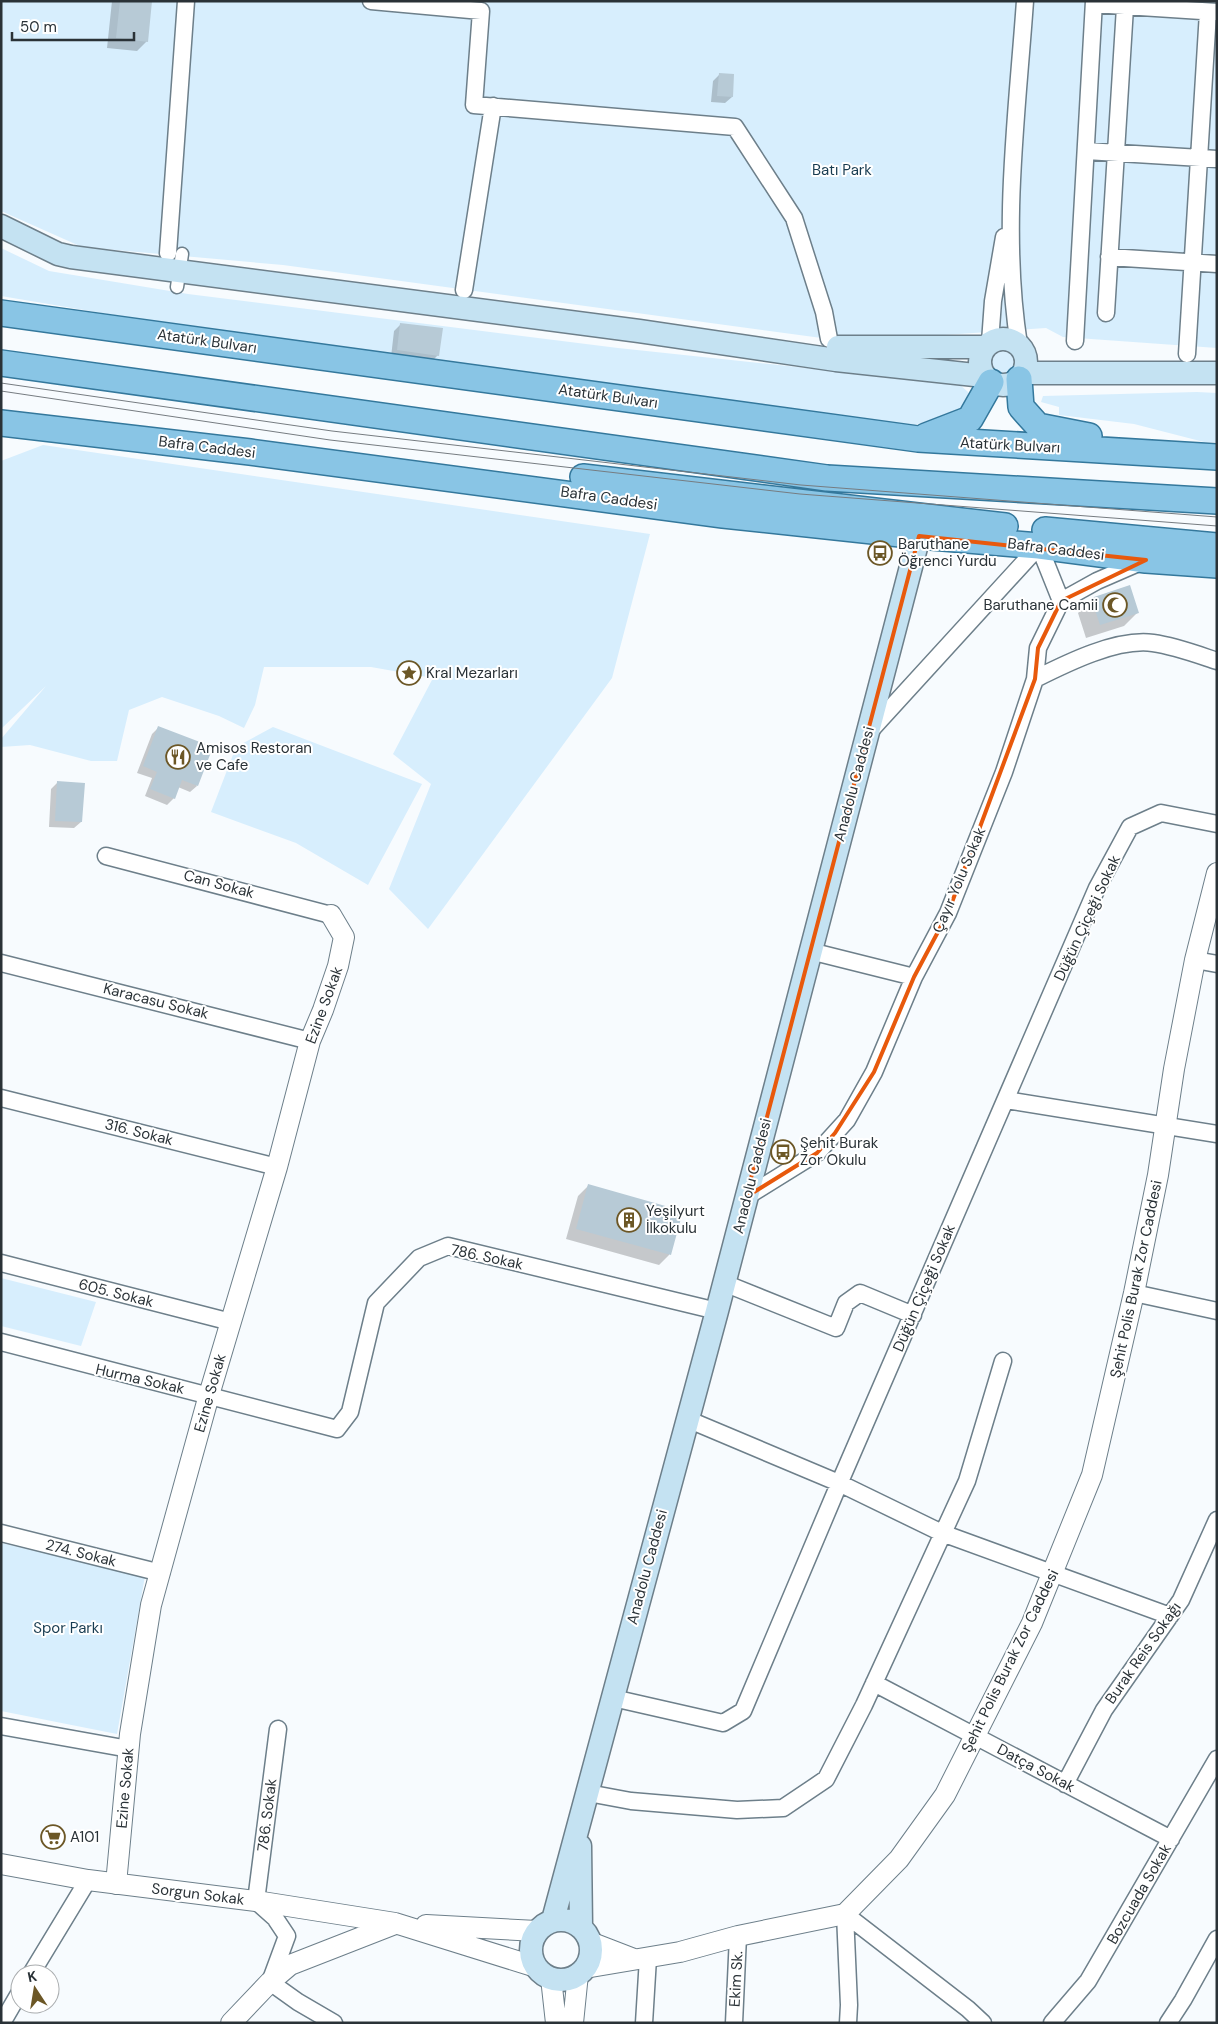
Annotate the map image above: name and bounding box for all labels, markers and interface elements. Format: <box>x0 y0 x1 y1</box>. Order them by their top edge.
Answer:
scale bar <box>12 10 135 42</box>
text: 50 m <box>20 17 57 37</box>
park label: Batı Park <box>812 160 872 180</box>
street label: Atatürk Bulvarı <box>156 324 258 358</box>
street label: Atatürk Bulvarı <box>557 379 659 413</box>
street label: Bafra Caddesi <box>157 431 257 463</box>
street label: Atatürk Bulvarı <box>959 432 1061 458</box>
street label: Bafra Caddesi <box>559 481 659 515</box>
street label: Bafra Caddesi <box>1006 533 1106 565</box>
place label: Baruthane Öğrenci Yurdu <box>898 534 997 571</box>
bus stop icon: Baruthane Öğrenci Yurdu <box>867 540 893 566</box>
mosque icon: Baruthane Camii <box>1102 592 1128 618</box>
place label: Baruthane Camii <box>983 595 1098 615</box>
place icon: Kral Mezarları <box>396 660 422 686</box>
place label: Kral Mezarları <box>426 663 518 683</box>
street label: Anadolu Caddesi <box>829 724 879 844</box>
place label: Amisos Restoran ve Cafe <box>196 738 312 775</box>
restaurant icon: Amisos Restoran ve Cafe <box>165 744 191 770</box>
street label: Çayır Yolu Sokak <box>928 824 990 936</box>
street label: Düğün Çiçeği Sokak <box>1049 851 1125 984</box>
street label: Can Sokak <box>181 865 257 903</box>
street label: Ezine Sokak <box>301 963 347 1046</box>
street label: Karacasu Sokak <box>101 978 211 1024</box>
street label: 316. Sokak <box>103 1114 176 1150</box>
street label: Anadolu Caddesi <box>728 1116 776 1236</box>
place label: Şehit Burak Zor Okulu <box>800 1133 879 1170</box>
bus stop icon: Şehit Burak Zor Okulu <box>770 1139 796 1165</box>
street label: Şehit Polis Burak Zor Caddesi <box>1105 1178 1167 1380</box>
place label: Yeşilyurt İlkokulu <box>646 1201 705 1238</box>
building icon: Yeşilyurt İlkokulu <box>616 1207 642 1233</box>
street label: Düğün Çiçeği Sokak <box>888 1221 960 1355</box>
street label: 786. Sokak <box>449 1240 525 1275</box>
street label: 605. Sokak <box>76 1274 156 1312</box>
street label: Ezine Sokak <box>189 1351 231 1435</box>
street label: Hurma Sokak <box>94 1359 187 1399</box>
street label: Anadolu Caddesi <box>622 1507 672 1627</box>
street label: 274. Sokak <box>43 1535 119 1572</box>
street label: Şehit Polis Burak Zor Caddesi <box>957 1566 1063 1756</box>
street label: Burak Reis Sokağı <box>1100 1598 1186 1708</box>
park label: Spor Parkı <box>33 1618 103 1638</box>
street label: Datça Sokak <box>994 1739 1079 1797</box>
street label: Ezine Sokak <box>112 1746 139 1829</box>
street label: 786. Sokak <box>253 1777 281 1853</box>
supermarket icon: A101 <box>40 1824 66 1850</box>
place label: A101 <box>70 1827 99 1847</box>
street label: Bozcuada Sokak <box>1102 1840 1176 1948</box>
street label: Sorgun Sokak <box>150 1878 246 1910</box>
street label: Ekim Sk. <box>725 1950 747 2008</box>
north arrow <box>10 1964 60 2014</box>
text: K <box>26 1967 39 1986</box>

